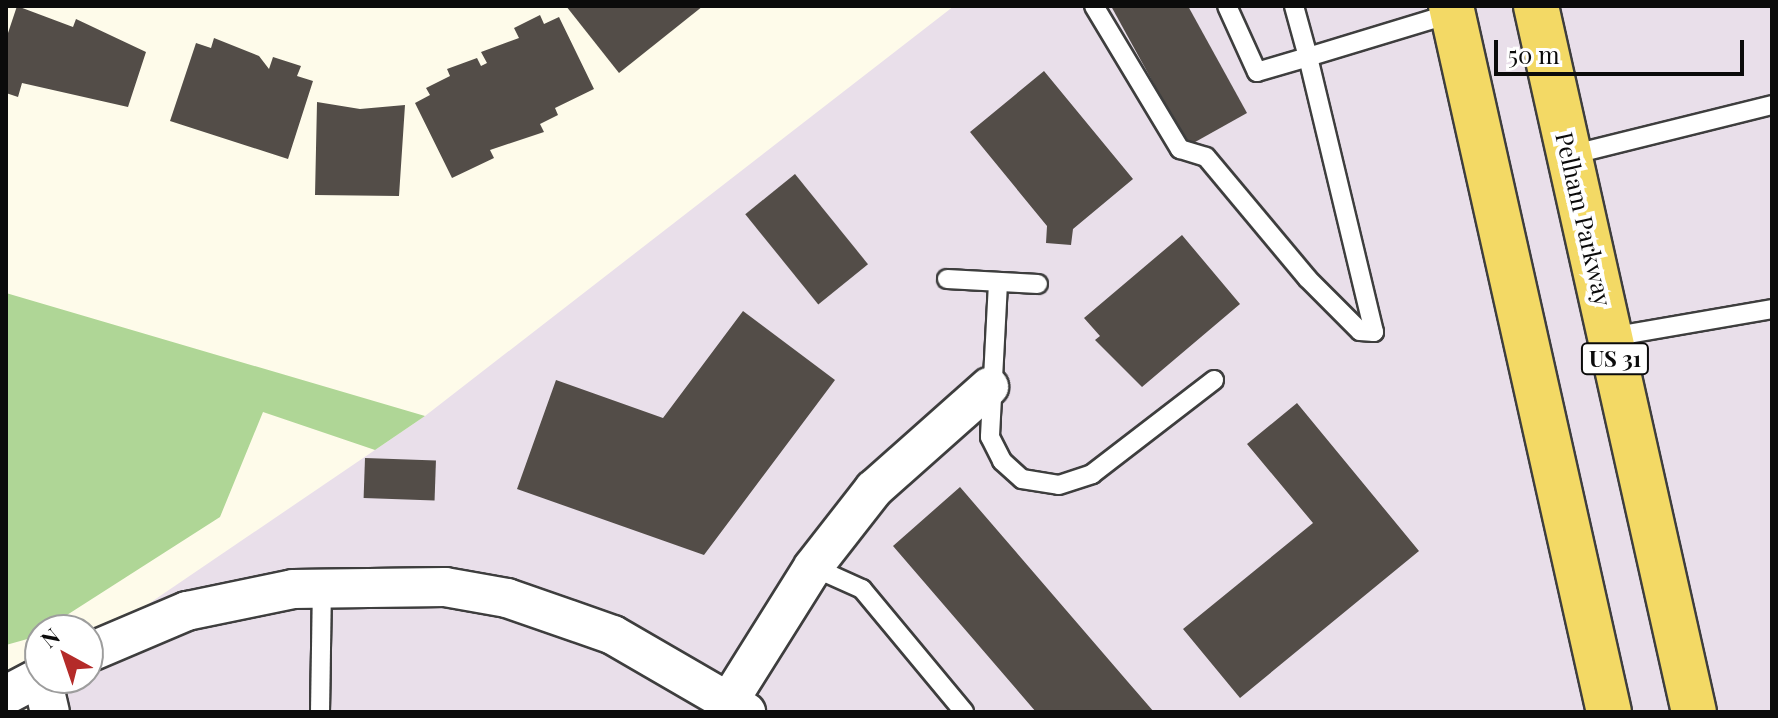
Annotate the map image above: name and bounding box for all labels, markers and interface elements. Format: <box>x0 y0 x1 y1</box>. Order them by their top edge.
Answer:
scale bar <box>1498 24 1748 74</box>
text: 50 m <box>1508 38 1560 70</box>
street label: Pelham Parkway <box>1550 129 1618 309</box>
road number: US 31 <box>1579 341 1651 377</box>
north arrow <box>24 614 104 694</box>
text: N <box>34 621 66 654</box>

